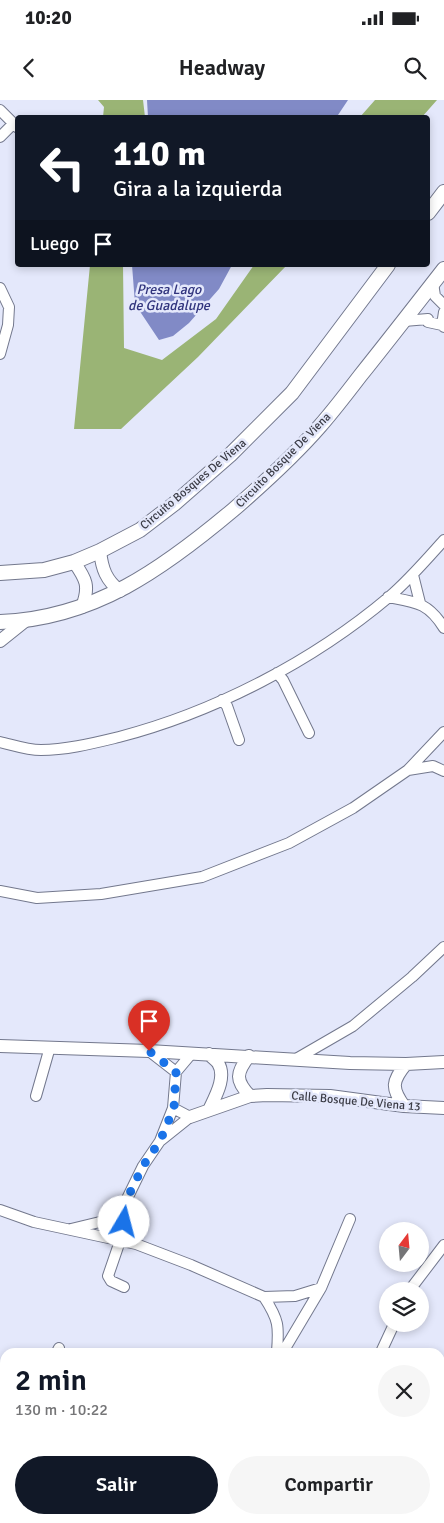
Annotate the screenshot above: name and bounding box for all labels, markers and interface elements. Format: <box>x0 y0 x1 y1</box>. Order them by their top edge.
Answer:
text: 10:20 <box>25 6 72 30</box>
icon: back <box>15 54 43 82</box>
text: Headway <box>179 54 265 81</box>
icon: search <box>401 54 429 82</box>
text: 110 m <box>113 132 206 175</box>
icon: left <box>30 135 95 200</box>
text: Gira a la izquierda <box>113 175 282 202</box>
icon: arrive <box>89 230 117 258</box>
text: Luego <box>30 232 79 256</box>
water label: Presa Lago de Guadalupe <box>128 281 211 314</box>
street label: Circuito Bosque De Viena <box>233 410 334 511</box>
street label: Circuito Bosques De Viena <box>137 436 249 533</box>
pin <box>128 1000 170 1051</box>
icon: arrive <box>135 1007 163 1035</box>
street label: Calle Bosque De Viena 13 <box>291 1088 421 1115</box>
position arrow <box>97 1195 149 1247</box>
north arrow <box>379 1222 429 1272</box>
map controls <box>379 1222 429 1332</box>
button: layers <box>379 1282 429 1332</box>
text: 2 min <box>15 1362 87 1399</box>
button: close <box>378 1365 430 1417</box>
text: 130 m · 10:22 <box>15 1400 108 1420</box>
button: Salir <box>15 1456 218 1514</box>
button: Compartir <box>228 1456 430 1514</box>

